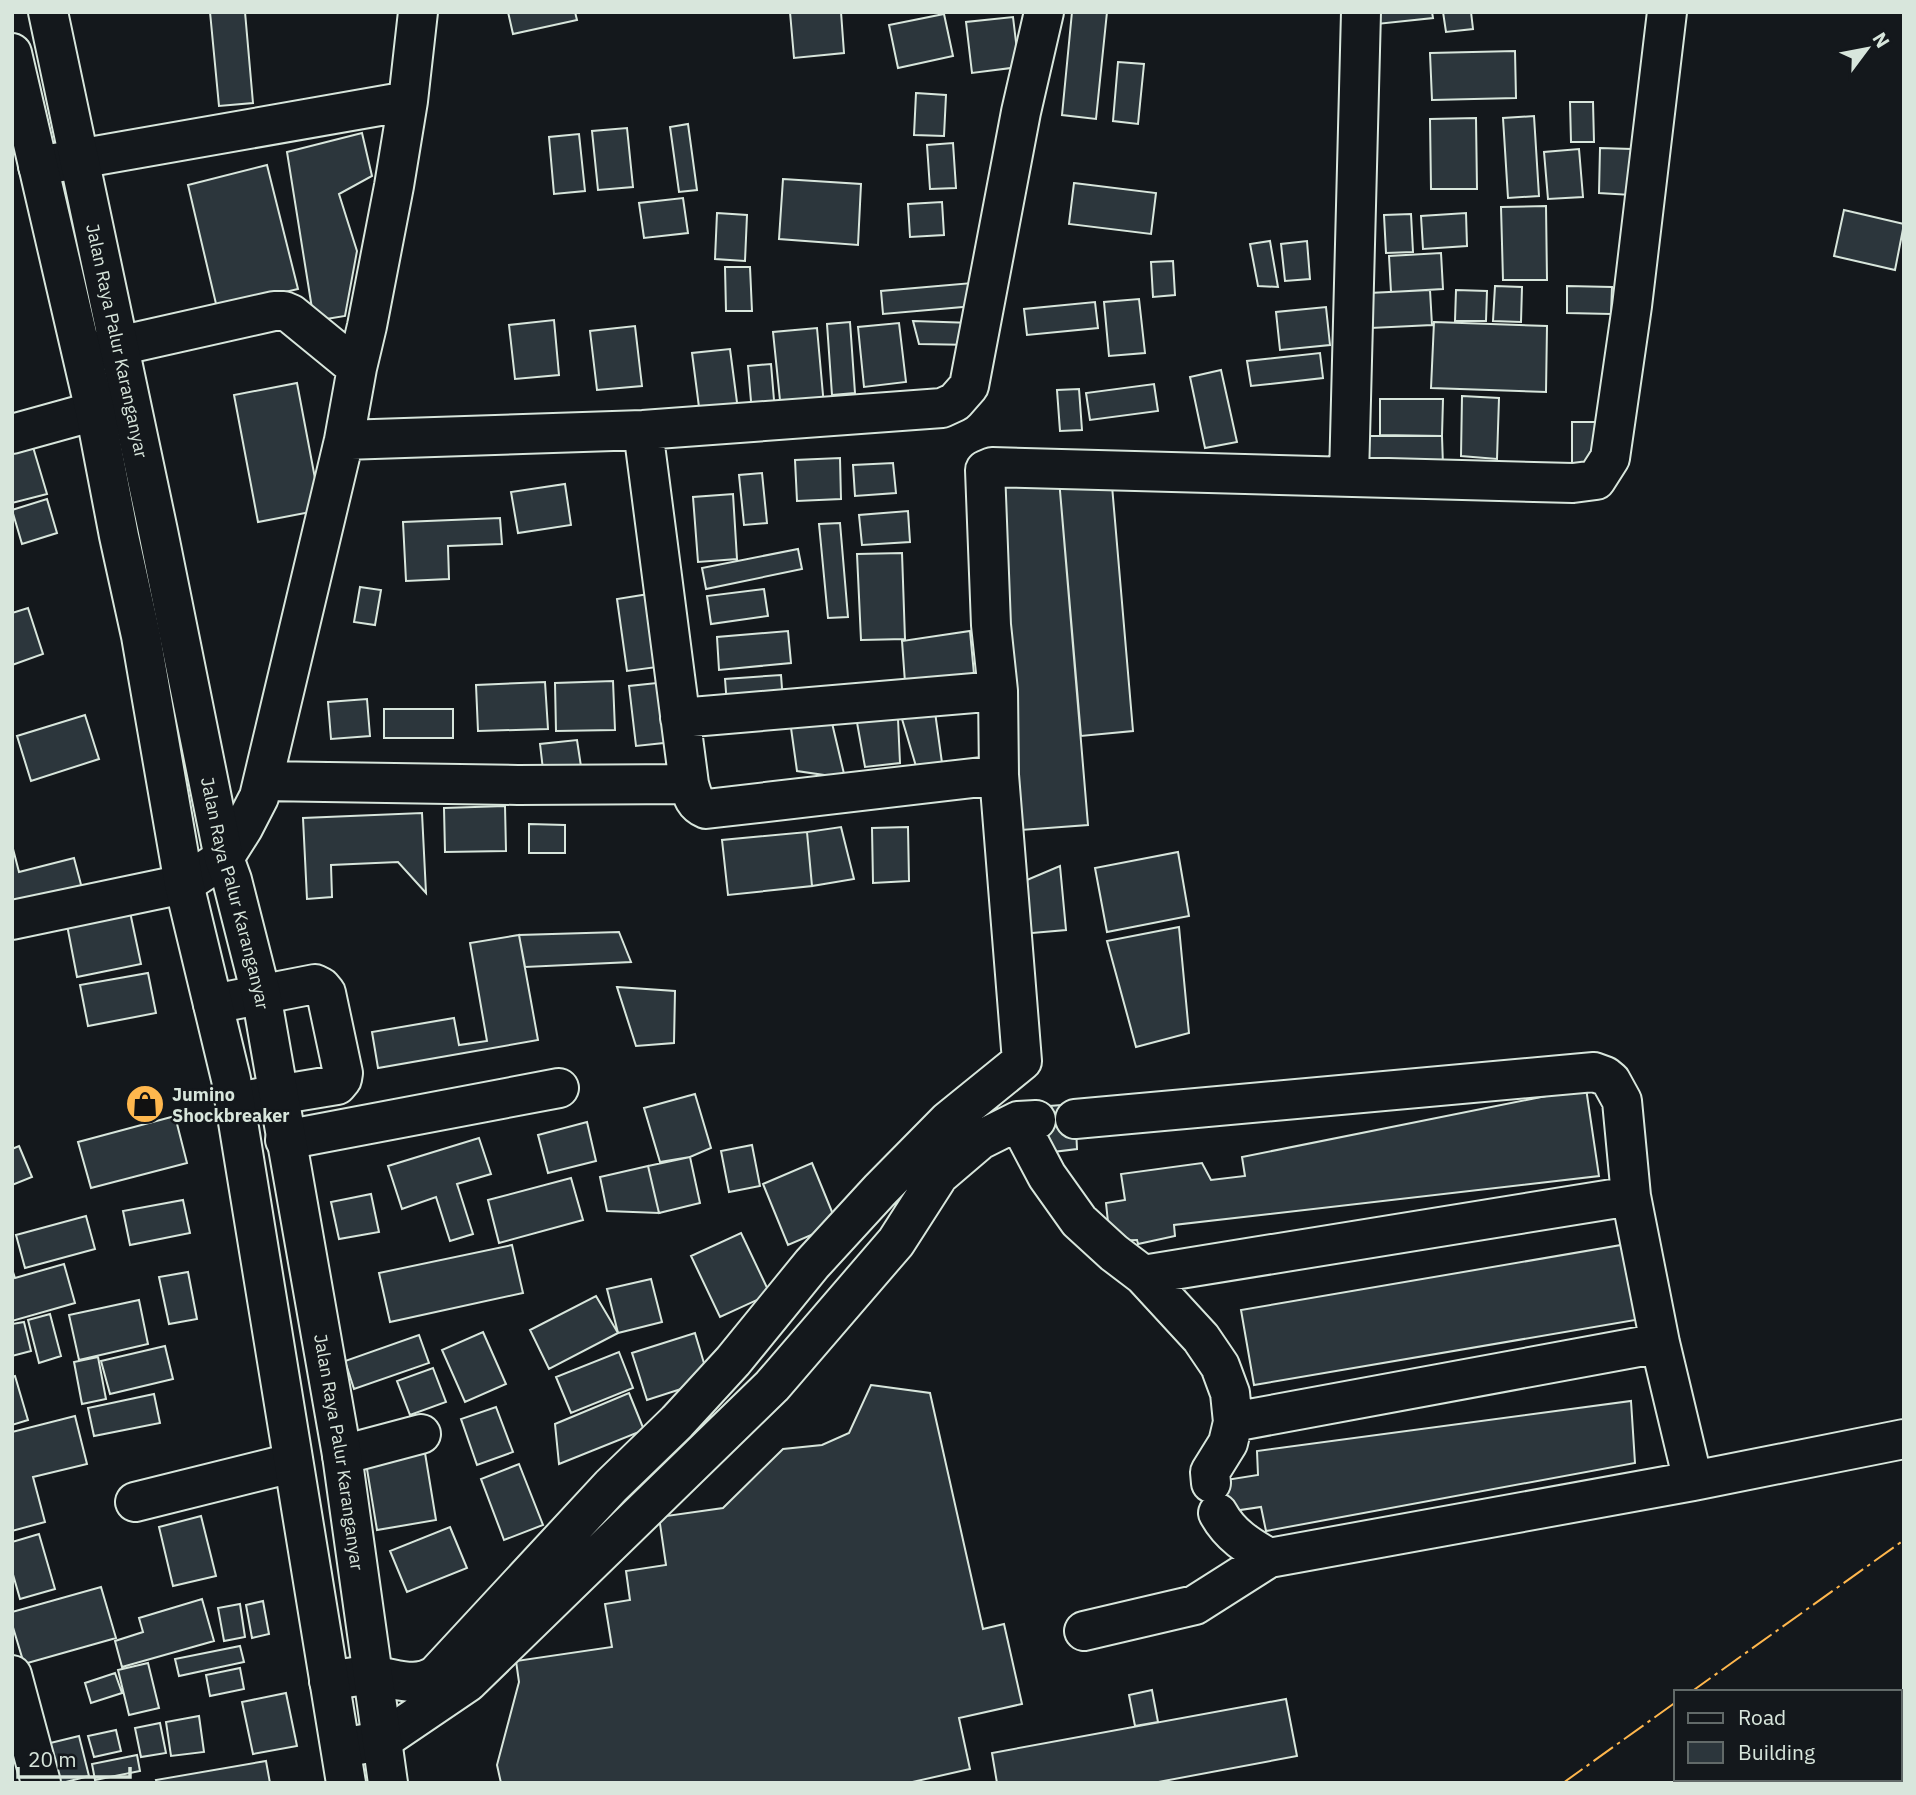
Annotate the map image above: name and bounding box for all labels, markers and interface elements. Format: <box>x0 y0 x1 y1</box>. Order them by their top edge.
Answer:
north arrow <box>1832 14 1902 84</box>
text: N <box>1868 28 1895 52</box>
street label: Jalan Raya Palur Karanganyar <box>82 221 154 460</box>
street label: Jalan Raya Palur Karanganyar <box>196 775 275 1011</box>
shop icon: Jumino Shockbreaker <box>124 1083 166 1125</box>
place label: Jumino Shockbreaker <box>172 1083 290 1127</box>
street label: Jalan Raya Palur Karanganyar <box>309 1332 370 1572</box>
legend <box>1674 1690 1902 1781</box>
text: Road <box>1738 1703 1786 1731</box>
scale bar <box>18 1736 130 1780</box>
text: Building <box>1738 1738 1815 1766</box>
text: 20 m <box>28 1745 77 1773</box>

